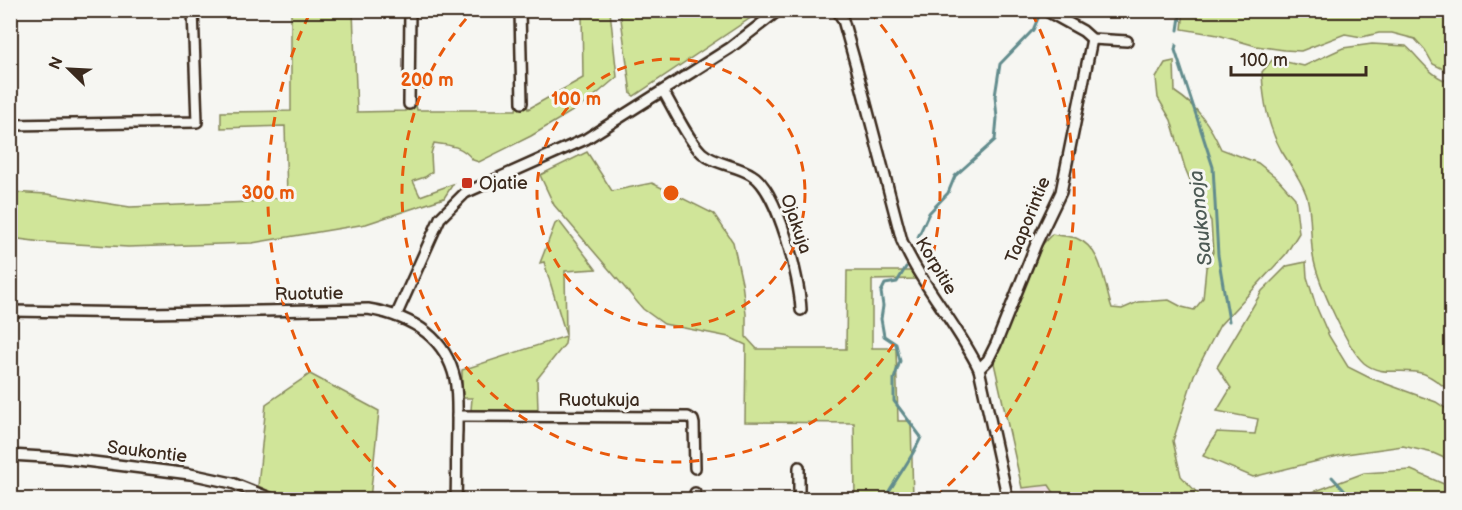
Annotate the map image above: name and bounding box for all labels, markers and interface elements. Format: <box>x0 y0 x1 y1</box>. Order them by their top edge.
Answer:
north arrow <box>39 39 99 99</box>
scale bar <box>1231 39 1366 77</box>
text: 100 m <box>1240 50 1288 71</box>
text: N <box>46 54 68 73</box>
text: 200 m <box>400 70 454 91</box>
text: 100 m <box>551 89 601 110</box>
water label: Saukonoja <box>1184 169 1218 267</box>
place label: Ojatie <box>479 173 528 194</box>
street label: Taaporintie <box>1001 173 1055 266</box>
marker: Ojatie <box>460 176 474 190</box>
text: 300 m <box>241 183 295 204</box>
centre of rings <box>661 183 681 203</box>
street label: Ojakuja <box>776 192 816 256</box>
street label: Korpitie <box>911 234 961 299</box>
street label: Ruotutie <box>274 283 344 305</box>
street label: Ruotukuja <box>558 390 640 411</box>
street label: Saukontie <box>106 437 189 467</box>

